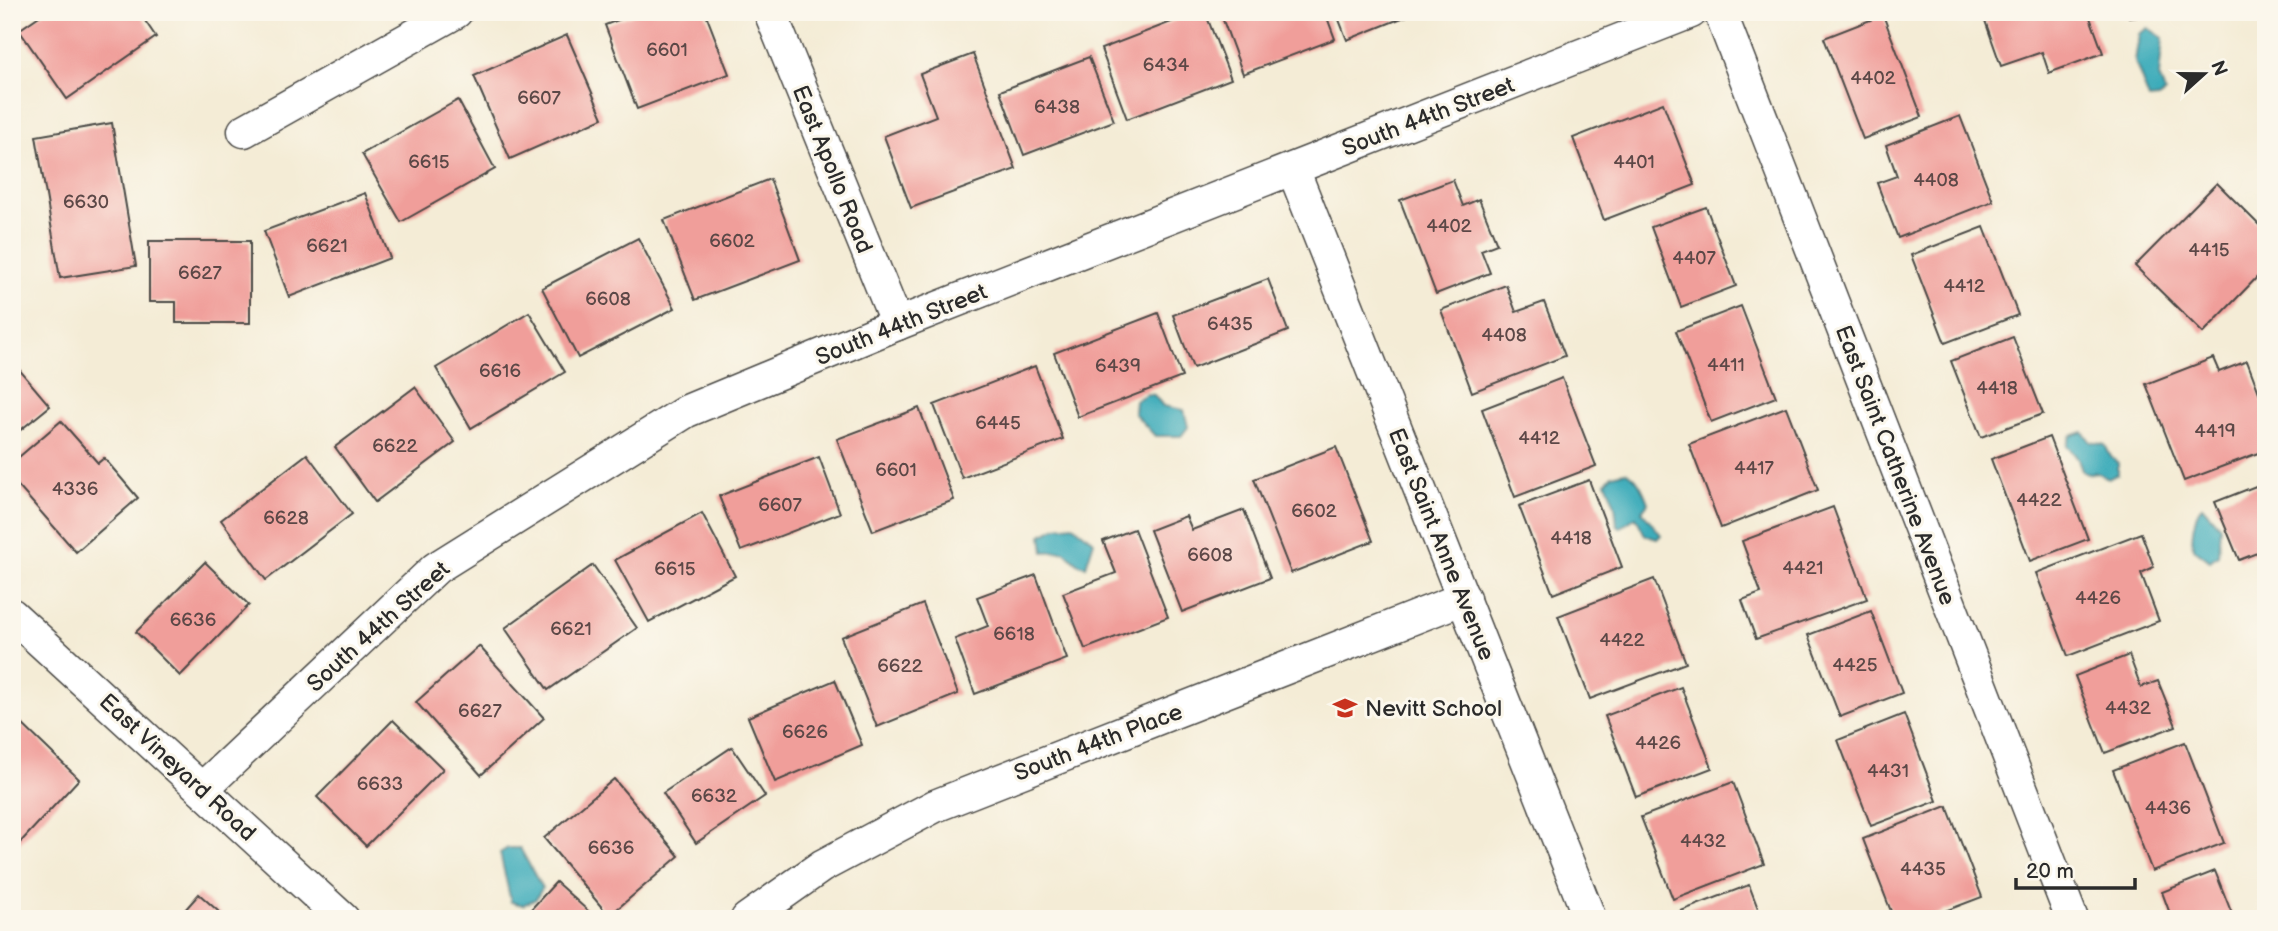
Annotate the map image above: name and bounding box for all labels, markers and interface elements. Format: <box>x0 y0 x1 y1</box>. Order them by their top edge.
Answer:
north arrow <box>2170 38 2240 108</box>
house number: 6601 <box>646 39 688 62</box>
house number: 6434 <box>1143 54 1190 77</box>
text: N <box>2205 58 2232 79</box>
house number: 4402 <box>1850 67 1897 90</box>
street label: South 44th Street <box>1338 71 1518 163</box>
street label: East Apollo Road <box>786 81 878 257</box>
house number: 6607 <box>517 87 562 110</box>
house number: 6438 <box>1034 96 1080 119</box>
house number: 6615 <box>408 151 450 174</box>
house number: 4401 <box>1613 151 1655 174</box>
house number: 4408 <box>1913 169 1959 192</box>
house number: 6630 <box>63 191 109 214</box>
house number: 4402 <box>1426 215 1473 238</box>
house number: 6602 <box>709 230 756 253</box>
house number: 6621 <box>306 235 348 258</box>
house number: 4415 <box>2188 239 2230 262</box>
house number: 4407 <box>1672 247 1717 270</box>
house number: 6627 <box>178 262 223 285</box>
house number: 4412 <box>1943 275 1986 298</box>
street label: South 44th Street <box>812 278 991 372</box>
house number: 6608 <box>585 288 631 311</box>
house number: 6435 <box>1207 313 1253 336</box>
street label: East Saint Catherine Avenue <box>1829 322 1961 609</box>
house number: 4408 <box>1481 324 1527 347</box>
house number: 4411 <box>1707 354 1745 377</box>
house number: 6439 <box>1095 355 1141 378</box>
house number: 6616 <box>479 360 521 383</box>
house number: 4418 <box>1976 377 2018 400</box>
house number: 6445 <box>975 412 1021 435</box>
house number: 4419 <box>2194 420 2236 443</box>
street label: East Saint Anne Avenue <box>1382 424 1500 665</box>
house number: 4412 <box>1518 427 1561 450</box>
house number: 6622 <box>372 435 419 458</box>
house number: 4417 <box>1734 457 1775 480</box>
house number: 6601 <box>875 459 917 482</box>
house number: 4336 <box>52 478 98 501</box>
house number: 4422 <box>2016 489 2063 512</box>
house number: 6607 <box>758 494 803 517</box>
house number: 6602 <box>1291 500 1338 523</box>
house number: 6628 <box>263 507 309 530</box>
house number: 4418 <box>1550 527 1592 550</box>
house number: 6608 <box>1187 544 1233 567</box>
street label: South 44th Street <box>302 555 456 698</box>
house number: 4421 <box>1782 557 1824 580</box>
house number: 6615 <box>654 558 696 581</box>
house number: 4426 <box>2075 587 2121 610</box>
house number: 6636 <box>170 609 216 632</box>
house number: 6621 <box>550 618 592 641</box>
house number: 6618 <box>993 623 1035 646</box>
house number: 4422 <box>1599 629 1646 652</box>
house number: 4425 <box>1832 654 1878 677</box>
house number: 6622 <box>877 655 924 678</box>
street label: East Vineyard Road <box>93 688 261 847</box>
school or university icon: Nevitt School <box>1331 694 1359 722</box>
place label: Nevitt School <box>1365 695 1502 723</box>
house number: 4432 <box>2105 697 2152 720</box>
street label: South 44th Place <box>1010 698 1186 788</box>
house number: 6627 <box>458 700 503 723</box>
house number: 6626 <box>782 721 828 744</box>
house number: 4426 <box>1635 732 1681 755</box>
house number: 4431 <box>1867 760 1909 783</box>
house number: 6633 <box>357 773 403 796</box>
house number: 6632 <box>691 785 738 808</box>
house number: 4436 <box>2145 797 2191 820</box>
house number: 4432 <box>1680 830 1727 853</box>
house number: 6636 <box>588 837 634 860</box>
scale bar <box>2016 847 2134 891</box>
house number: 4435 <box>1900 858 1946 881</box>
text: 20 m <box>2026 859 2074 884</box>

